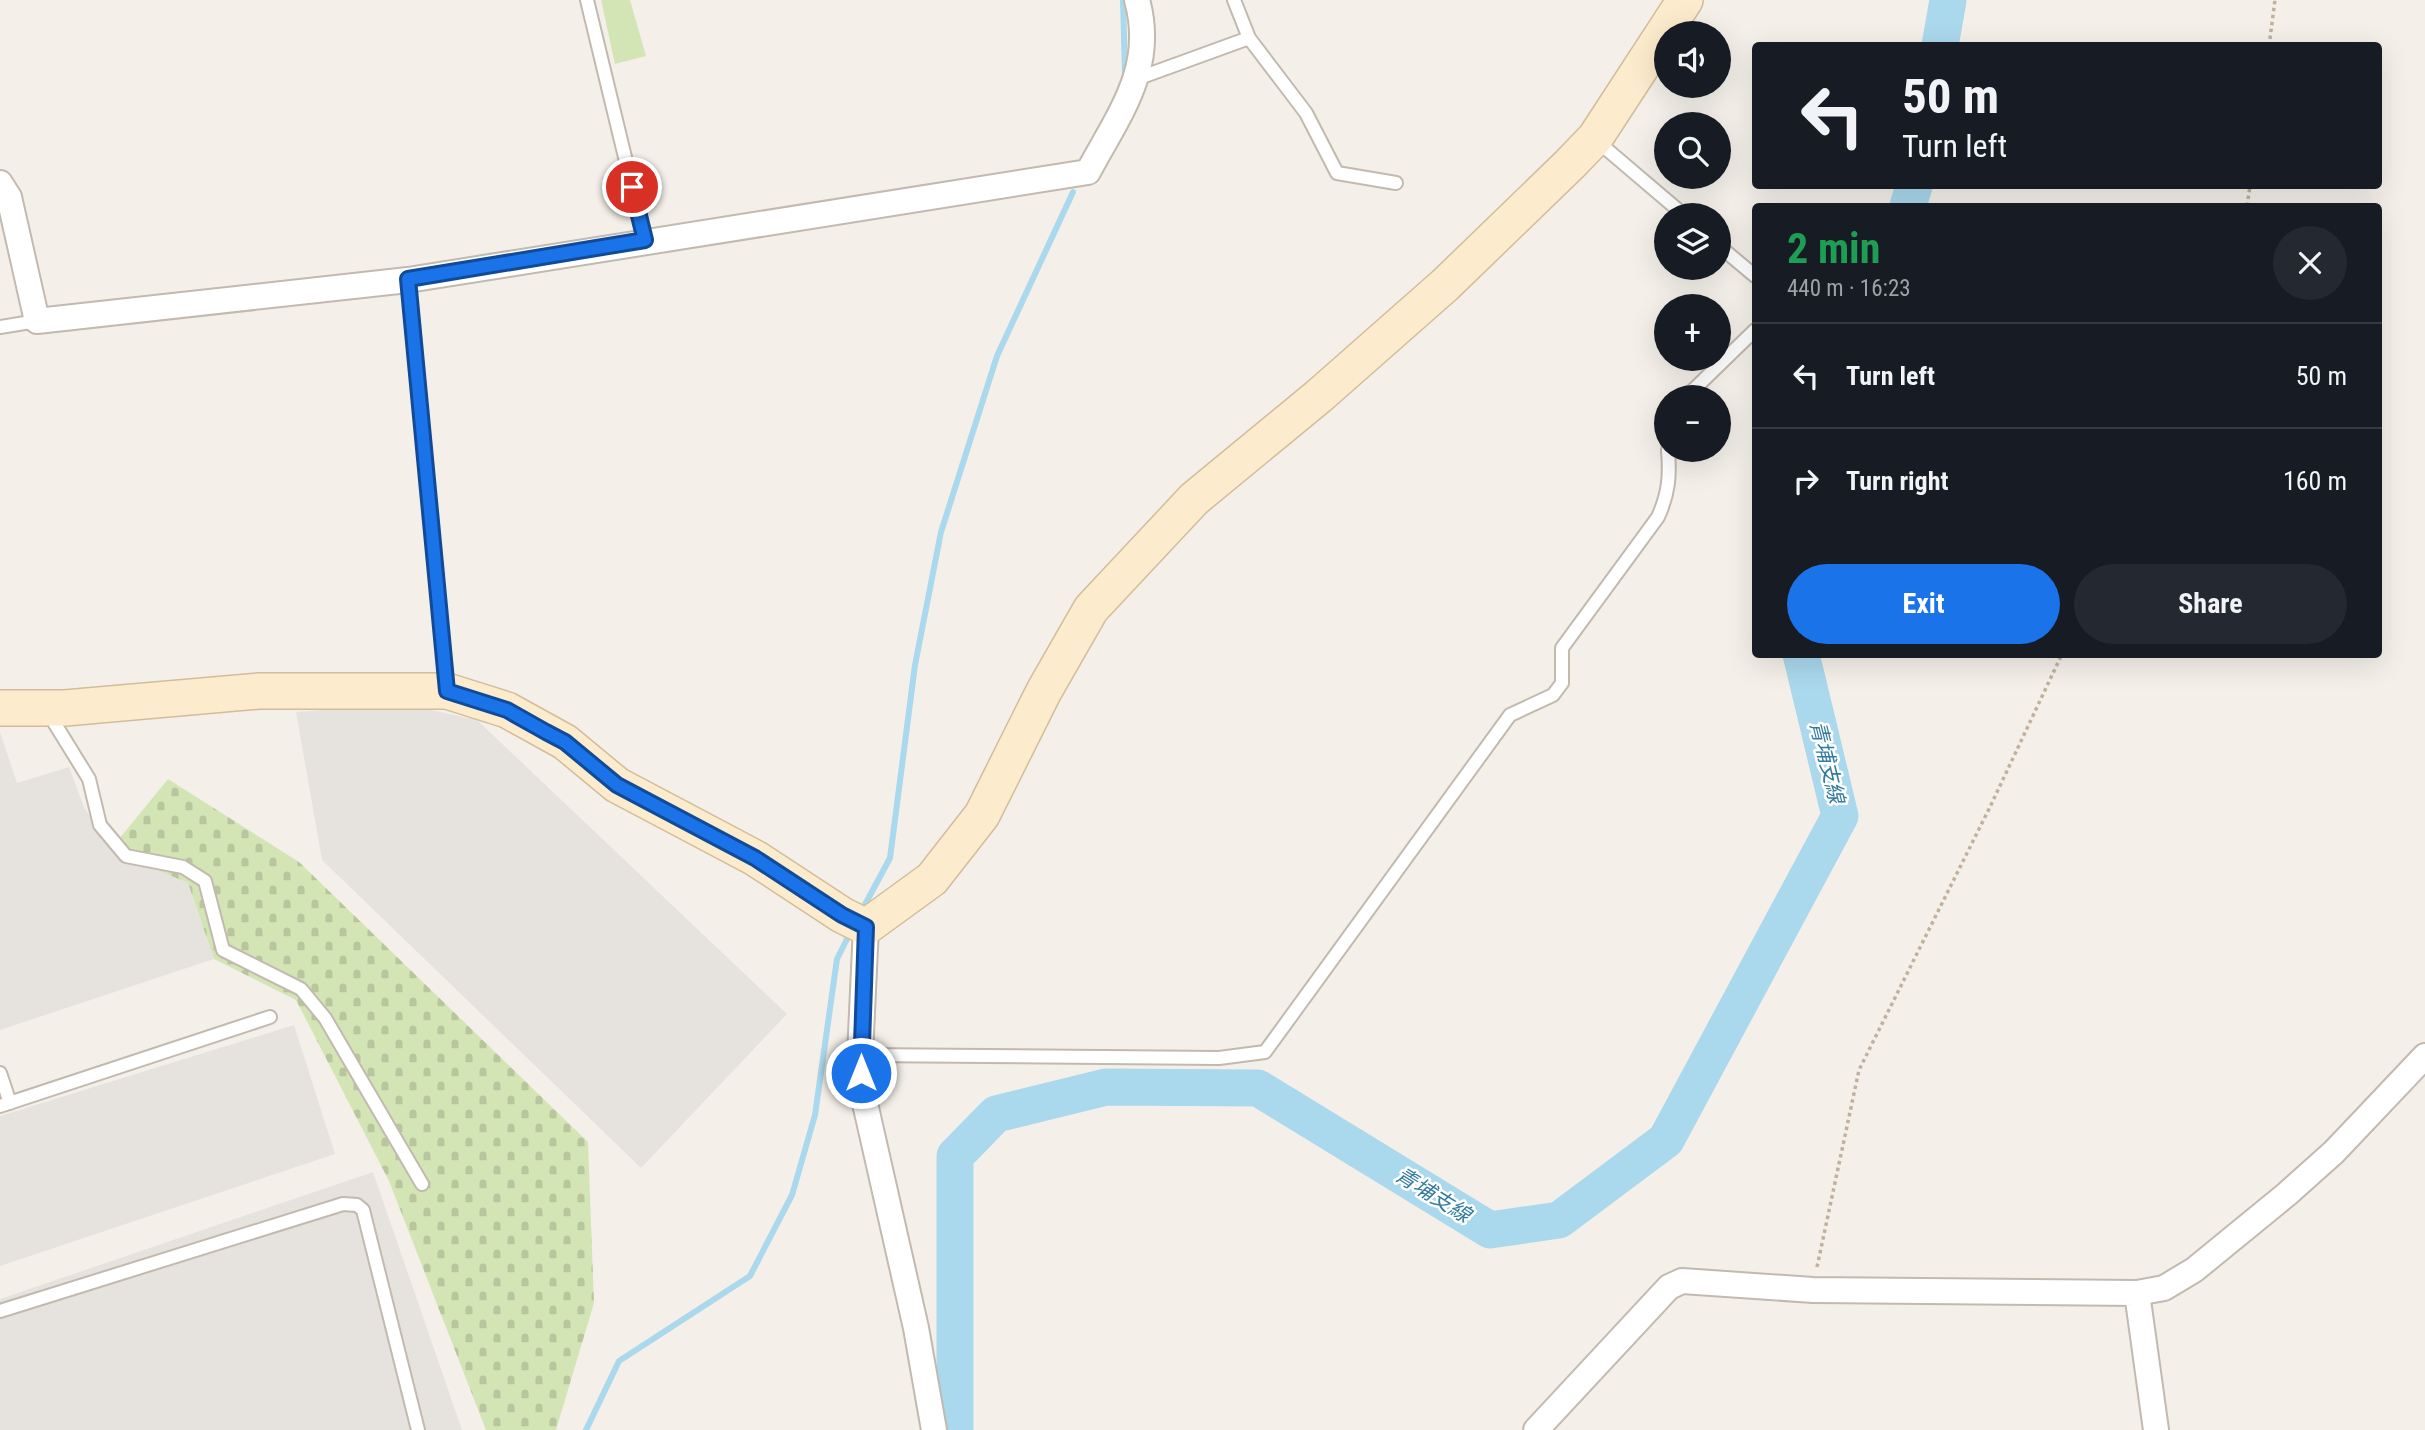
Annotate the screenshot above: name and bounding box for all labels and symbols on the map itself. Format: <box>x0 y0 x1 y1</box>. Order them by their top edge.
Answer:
pin <box>602 157 662 217</box>
water label: 青埔支線 <box>1805 718 1849 808</box>
position arrow <box>824 1036 898 1110</box>
water label: 青埔支線 <box>1391 1163 1477 1228</box>

